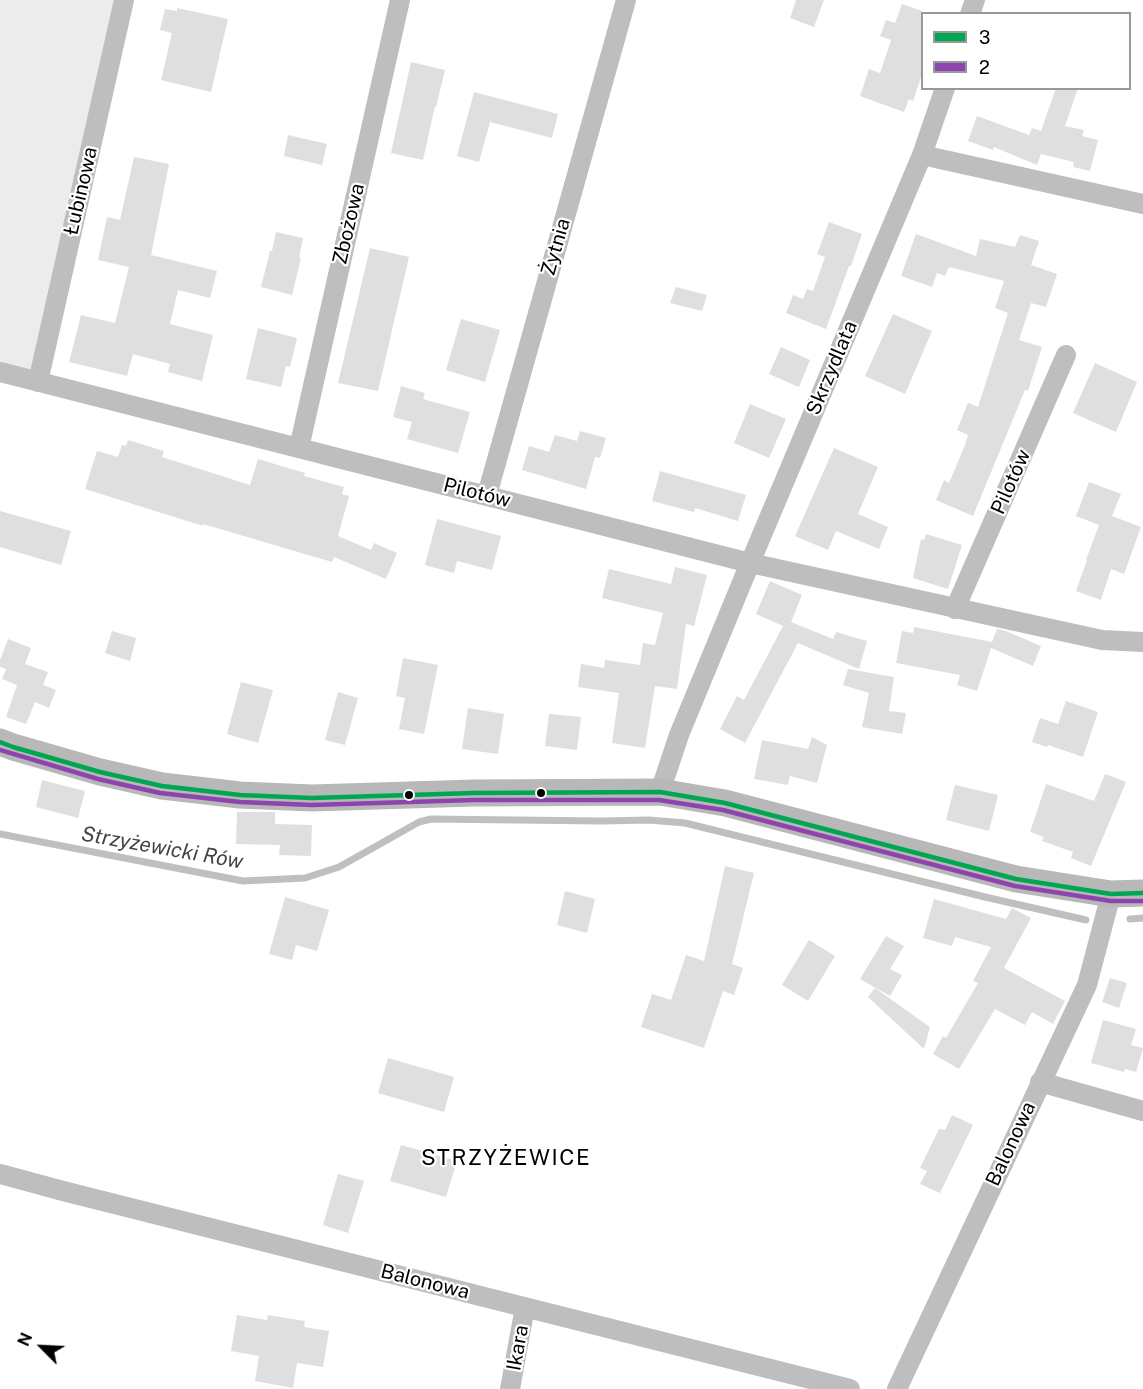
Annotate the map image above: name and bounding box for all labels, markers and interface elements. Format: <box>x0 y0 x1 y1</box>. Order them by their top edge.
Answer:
legend <box>921 12 1131 90</box>
text: 3 <box>979 27 990 48</box>
text: 2 <box>979 57 990 78</box>
street label: Łubinowa <box>59 145 103 237</box>
street label: Zbożowa <box>328 181 370 267</box>
street label: Żytnia <box>536 216 576 278</box>
street label: Skrzydlata <box>801 317 863 419</box>
street label: Pilotów <box>986 446 1036 518</box>
street label: Pilotów <box>441 473 513 513</box>
unlabelled marker <box>535 787 547 799</box>
unlabelled marker <box>403 789 415 801</box>
water label: Strzyżewicki Rów <box>79 821 245 875</box>
street label: Balonowa <box>981 1098 1041 1190</box>
district label: STRZYŻEWICE <box>421 1145 591 1171</box>
street label: Balonowa <box>378 1259 472 1305</box>
north arrow <box>12 1317 72 1377</box>
street label: Ikara <box>502 1323 534 1373</box>
text: N <box>14 1330 36 1349</box>

